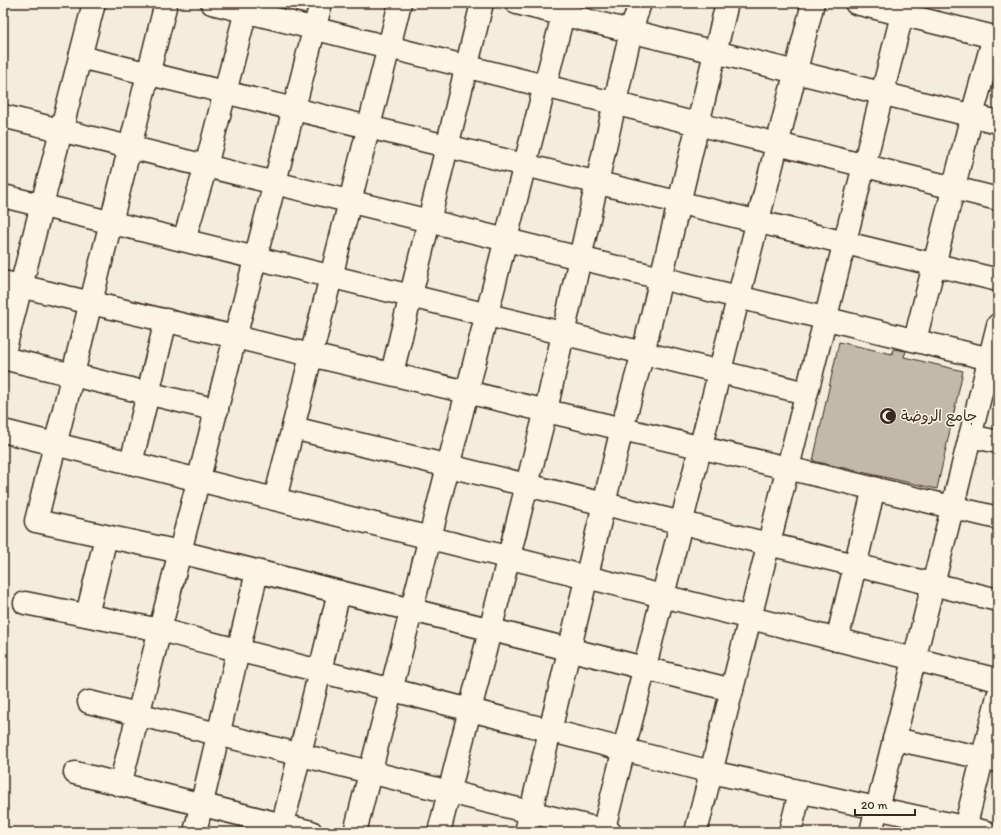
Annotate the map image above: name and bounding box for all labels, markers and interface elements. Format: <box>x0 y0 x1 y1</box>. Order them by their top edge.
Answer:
mosque icon: جامع الروضة <box>878 406 898 426</box>
place label: جامع الروضة <box>901 407 977 427</box>
scale bar <box>855 791 915 817</box>
text: 20 m <box>861 798 888 812</box>

